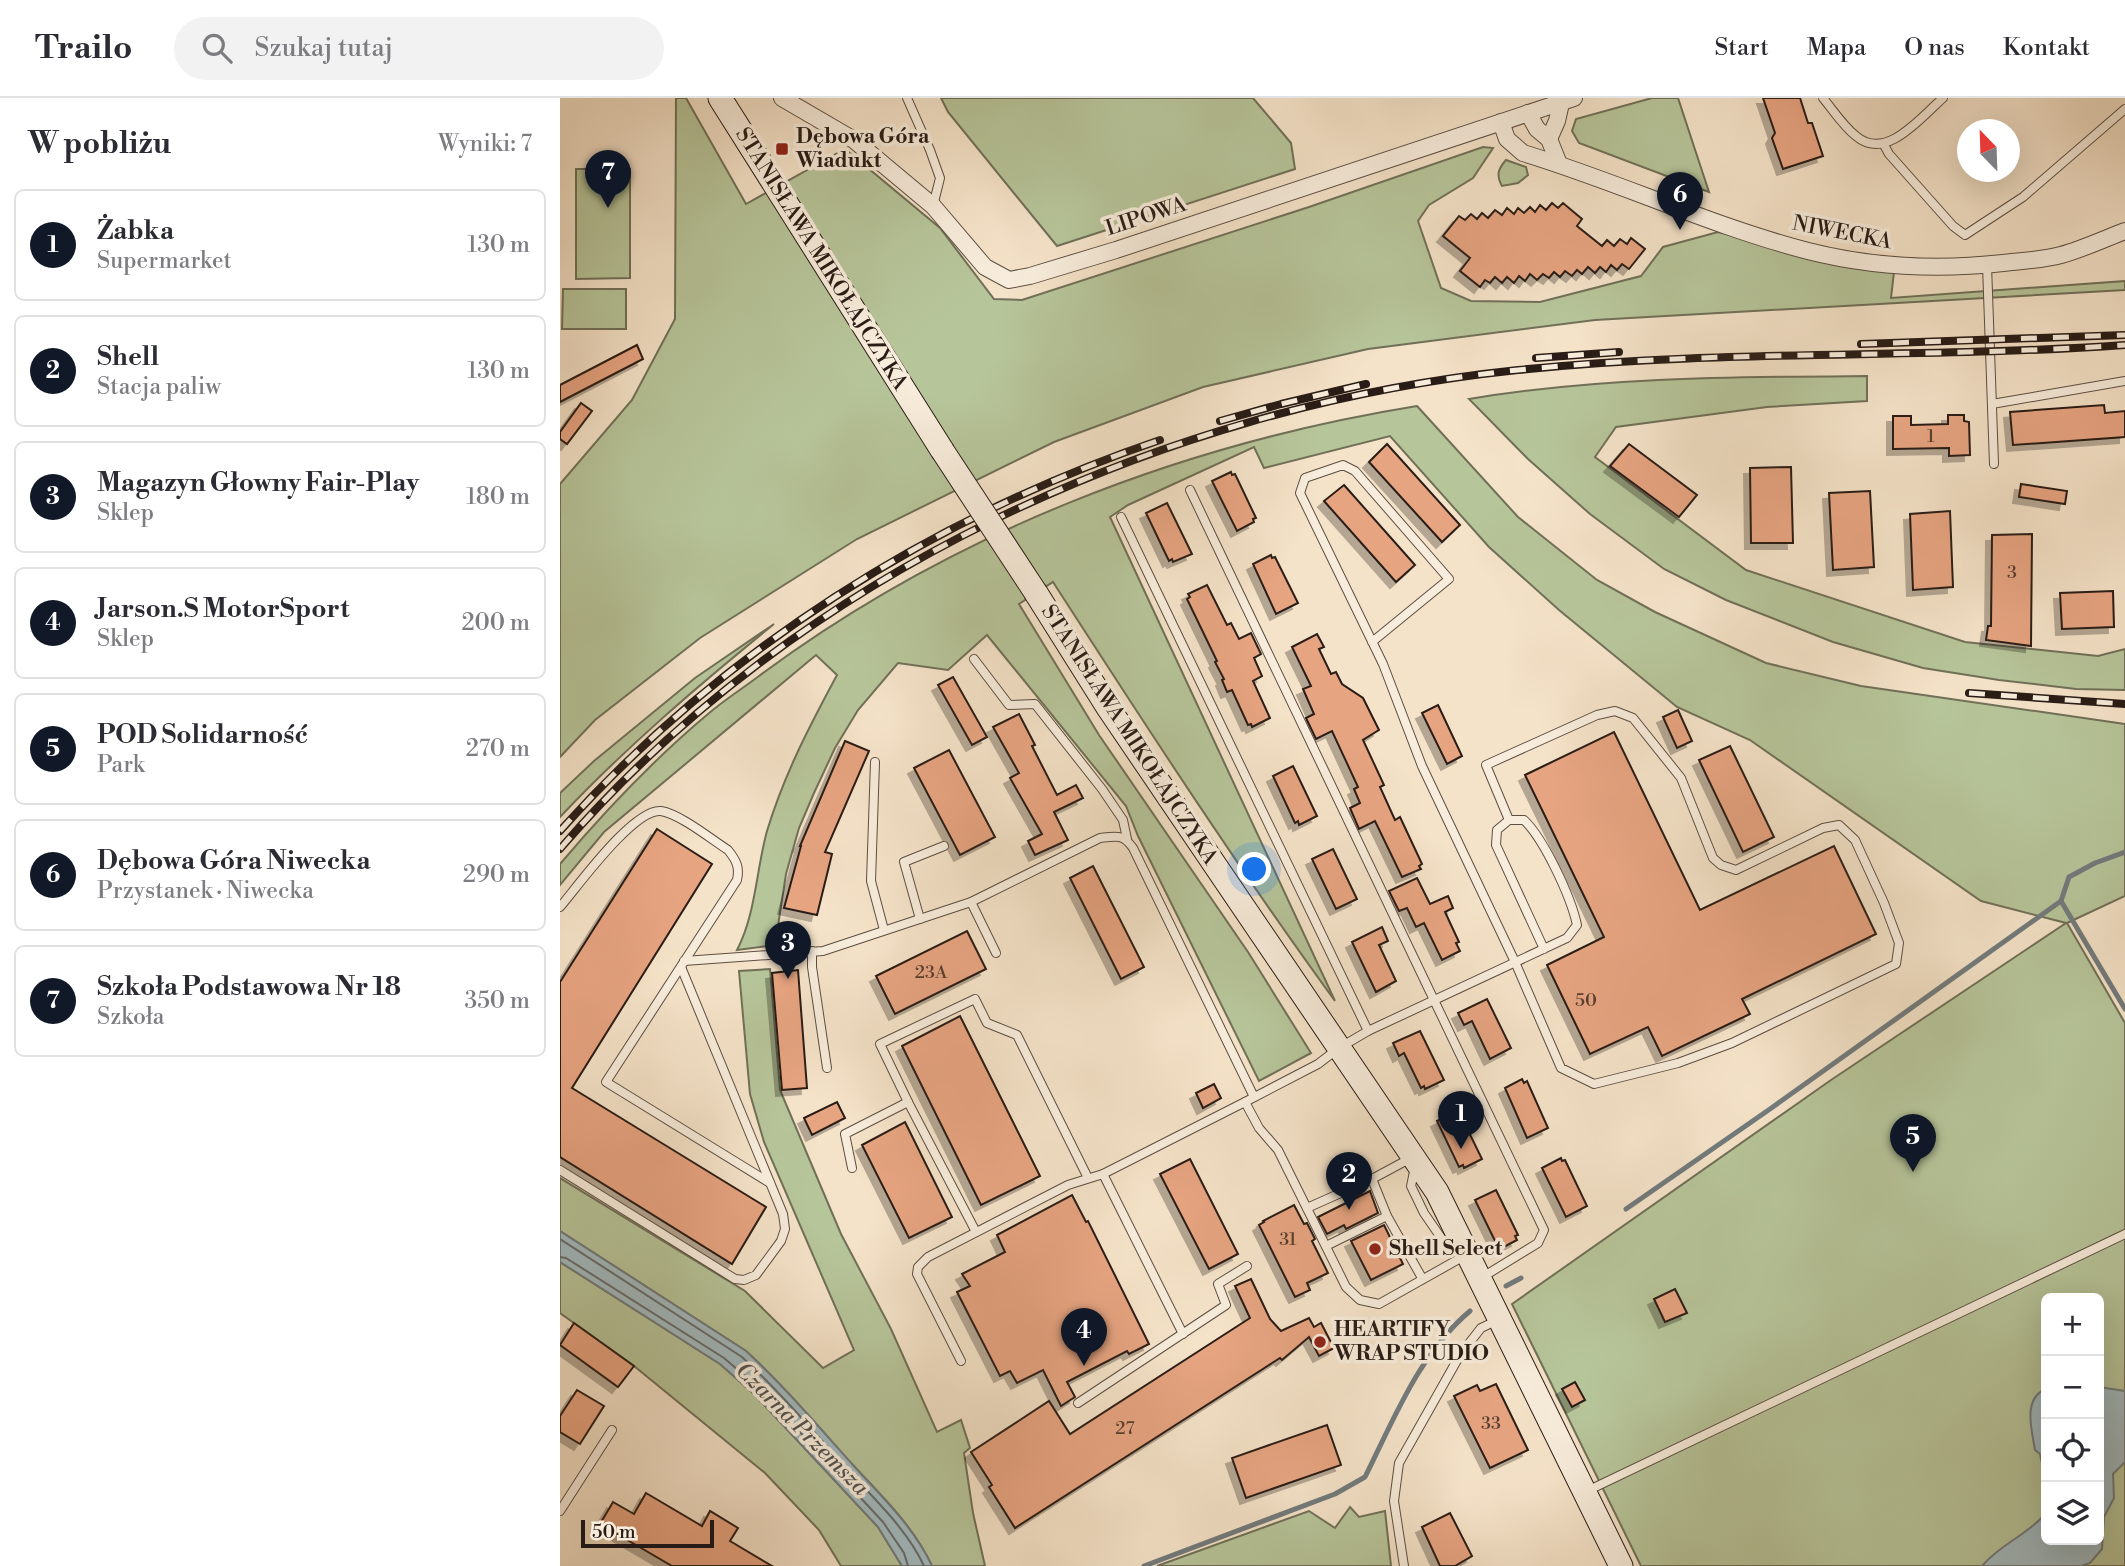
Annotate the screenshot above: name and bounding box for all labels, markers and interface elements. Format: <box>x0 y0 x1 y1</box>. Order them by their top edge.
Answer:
search box <box>174 17 664 80</box>
text: Trailo <box>35 28 132 69</box>
icon: search <box>198 29 236 67</box>
text: Szukaj tutaj <box>254 32 393 64</box>
text: Start <box>1714 33 1769 63</box>
text: Mapa <box>1807 33 1866 63</box>
text: O nas <box>1904 33 1965 63</box>
text: Kontakt <box>2003 33 2090 63</box>
north arrow <box>1957 119 2020 182</box>
street label: STANISŁAWA MIKOŁAJCZYKA <box>729 123 913 396</box>
place label: Dębowa Góra Wiadukt <box>795 124 930 174</box>
text: W pobliżu <box>28 125 171 163</box>
text: Wyniki: 7 <box>438 130 532 158</box>
marker: Dębowa Góra Wiadukt <box>774 141 790 157</box>
pin: 7 <box>585 150 631 208</box>
pin: 6 <box>1657 172 1703 230</box>
street label: LIPOWA <box>1102 192 1190 242</box>
street label: NIWECKA <box>1790 211 1894 255</box>
text: Żabka <box>97 215 174 247</box>
text: 1 <box>47 231 59 259</box>
text: 130 m <box>467 231 530 259</box>
text: Supermarket <box>97 247 232 275</box>
text: Shell <box>97 341 159 373</box>
text: 2 <box>46 357 60 385</box>
text: 130 m <box>467 357 530 385</box>
text: Stacja paliw <box>97 373 221 401</box>
house number: 1 <box>1927 425 1935 448</box>
text: Magazyn Głowny Fair-Play <box>97 467 419 499</box>
text: 3 <box>46 483 60 511</box>
text: 180 m <box>466 483 530 511</box>
text: Sklep <box>97 499 154 527</box>
house number: 3 <box>2007 561 2017 584</box>
text: Jarson.S MotorSport <box>97 593 349 625</box>
street label: STANISŁAWA MIKOŁAJCZYKA <box>1035 600 1223 870</box>
text: 4 <box>45 609 61 637</box>
text: 200 m <box>462 609 530 637</box>
text: Sklep <box>97 625 154 653</box>
text: POD Solidarność <box>97 719 308 751</box>
text: 5 <box>46 735 60 763</box>
text: 270 m <box>466 735 530 763</box>
text: Park <box>97 751 145 779</box>
text: Dębowa Góra Niwecka <box>97 845 370 877</box>
your location <box>1237 852 1271 886</box>
text: 6 <box>46 861 60 889</box>
text: 290 m <box>463 861 530 889</box>
text: Przystanek · Niwecka <box>97 877 314 905</box>
pin: 3 <box>765 921 811 979</box>
house number: 23A <box>915 961 948 984</box>
text: Szkoła Podstawowa Nr 18 <box>97 971 401 1003</box>
text: 7 <box>46 987 60 1015</box>
text: 350 m <box>464 987 530 1015</box>
house number: 50 <box>1575 989 1597 1012</box>
text: Szkoła <box>97 1003 164 1031</box>
pin: 1 <box>1438 1091 1484 1149</box>
pin: 5 <box>1890 1114 1936 1172</box>
pin: 2 <box>1326 1152 1372 1210</box>
house number: 31 <box>1279 1228 1297 1251</box>
place label: Shell Select <box>1389 1236 1503 1262</box>
marker: Shell Select <box>1367 1241 1383 1257</box>
map controls <box>2041 1293 2104 1545</box>
button: + <box>2041 1293 2104 1356</box>
pin: 4 <box>1061 1308 1107 1366</box>
place label: HEARTIFY WRAP STUDIO <box>1333 1317 1489 1367</box>
marker: HEARTIFY WRAP STUDIO <box>1312 1334 1328 1350</box>
button: − <box>2041 1356 2104 1419</box>
water label: Czarna Przemsza <box>730 1357 875 1502</box>
house number: 33 <box>1481 1412 1501 1435</box>
house number: 27 <box>1115 1417 1135 1440</box>
button: locate <box>2041 1419 2104 1482</box>
button: layers <box>2041 1482 2104 1545</box>
scale bar <box>581 1517 714 1549</box>
text: 50 m <box>592 1520 636 1544</box>

